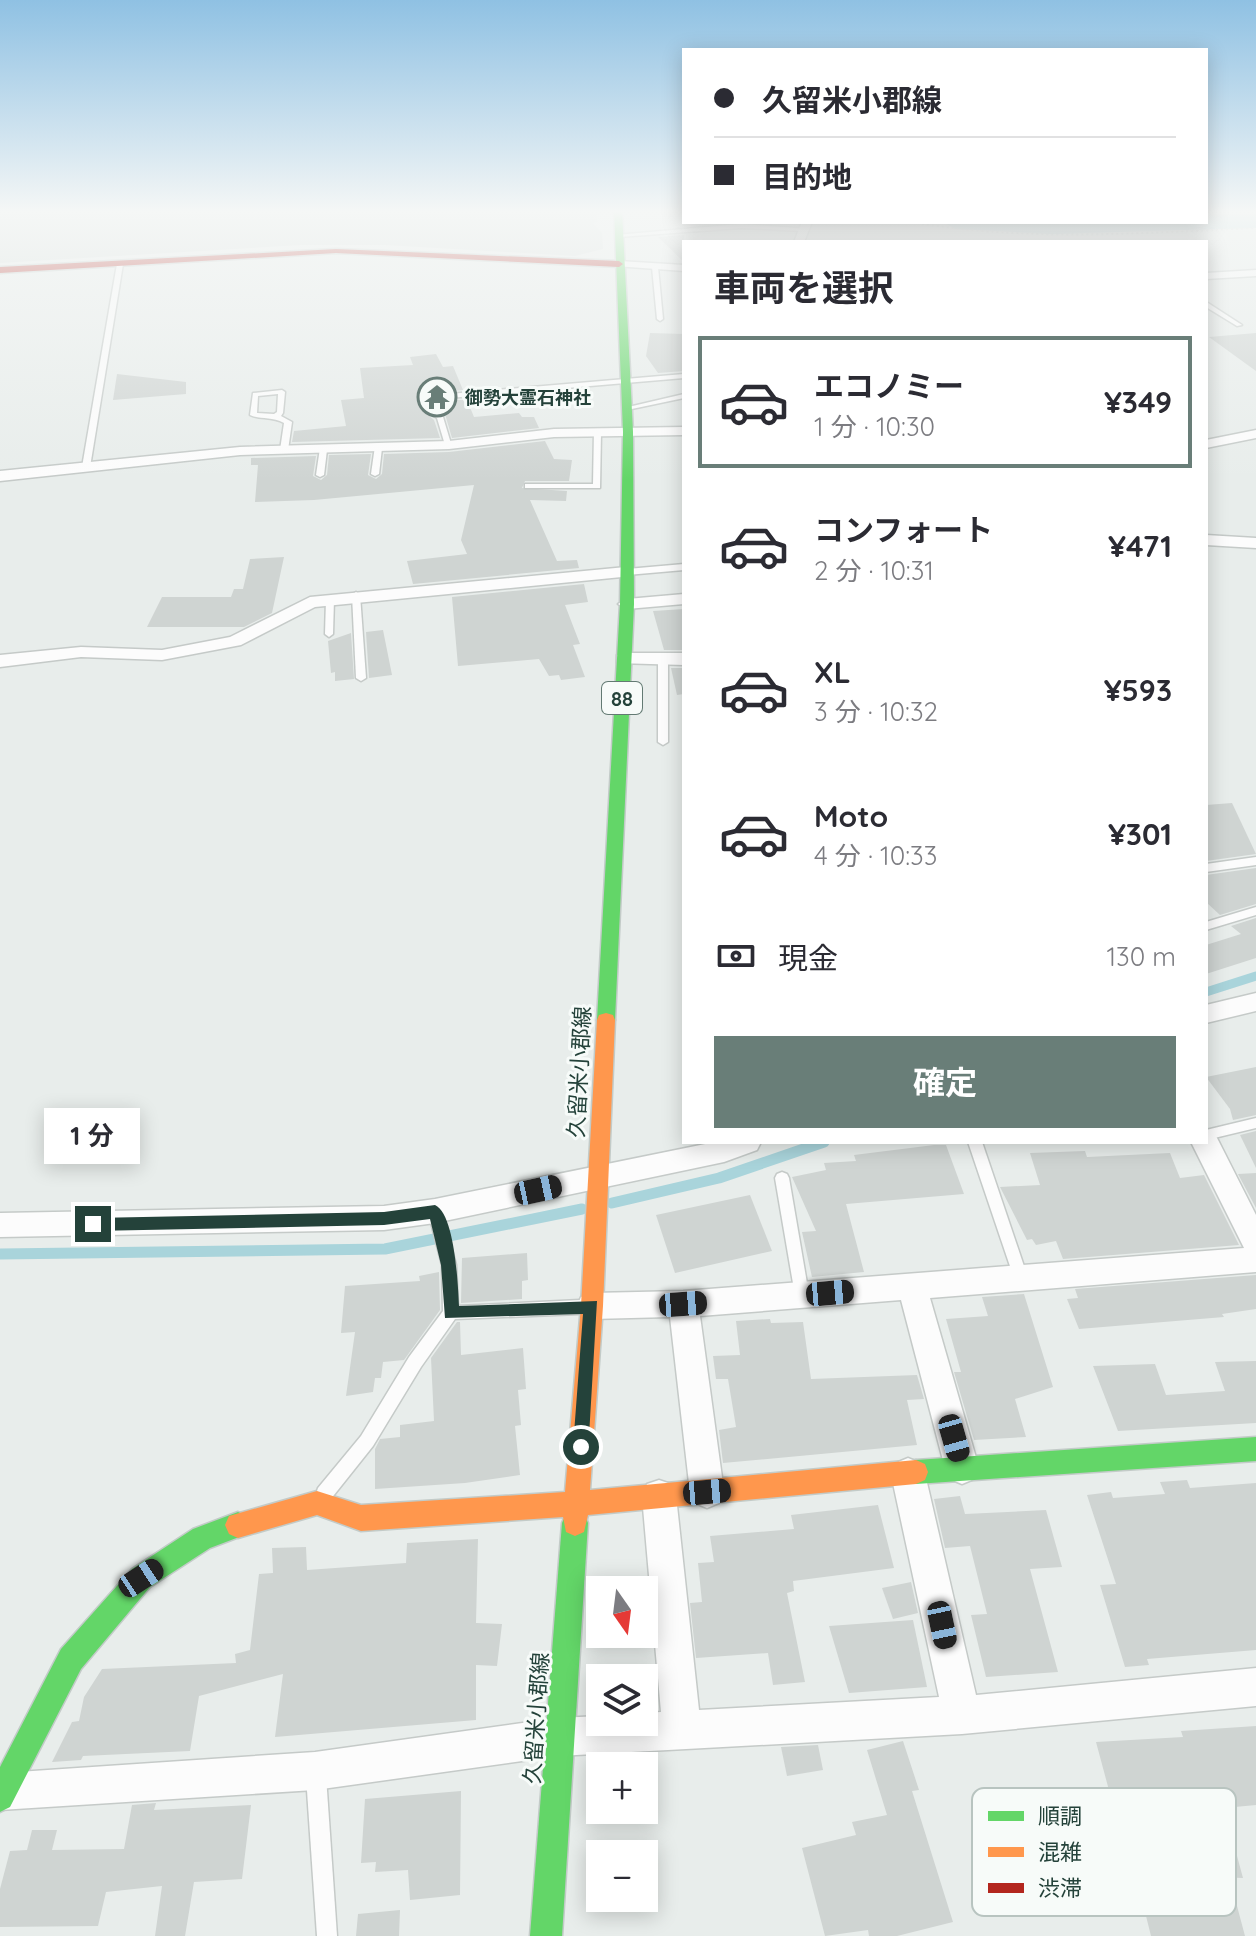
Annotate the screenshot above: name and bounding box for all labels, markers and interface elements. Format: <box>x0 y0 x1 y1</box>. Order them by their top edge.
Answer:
text: 久留米小郡線 <box>762 81 942 119</box>
text: 目的地 <box>762 158 852 196</box>
text: 車両を選択 <box>714 265 894 310</box>
icon: car <box>718 366 790 438</box>
text: エコノミー <box>814 367 964 405</box>
temple icon: 御勢大霊石神社 <box>416 376 458 418</box>
text: ¥349 <box>1104 383 1172 421</box>
place label: 御勢大霊石神社 <box>464 386 591 409</box>
text: 1 分 · 10:30 <box>814 410 935 443</box>
icon: car <box>718 510 790 582</box>
text: コンフォート <box>814 511 993 549</box>
text: ¥471 <box>1108 527 1172 565</box>
text: 2 分 · 10:31 <box>814 554 934 587</box>
text: XL <box>814 653 851 691</box>
icon: car <box>718 654 790 726</box>
text: ¥593 <box>1104 671 1172 709</box>
road number: 88 <box>602 682 642 714</box>
text: 3 分 · 10:32 <box>814 695 938 728</box>
text: Moto <box>814 797 888 835</box>
icon: car <box>718 798 790 870</box>
text: ¥301 <box>1108 815 1172 853</box>
text: 4 分 · 10:33 <box>814 839 937 872</box>
icon: cash <box>714 934 758 978</box>
text: 現金 <box>778 939 838 977</box>
text: 130 m <box>1106 940 1176 973</box>
street label: 久留米小郡線 <box>562 1005 596 1139</box>
button: 確定 <box>714 1036 1176 1128</box>
callout: 1 分 <box>45 1108 141 1164</box>
text: 1 分 <box>70 1119 114 1152</box>
car <box>512 1173 564 1207</box>
route end <box>75 1206 111 1242</box>
car <box>805 1279 855 1307</box>
car <box>658 1290 708 1318</box>
car <box>936 1412 972 1464</box>
route start <box>563 1429 599 1465</box>
car <box>682 1478 732 1506</box>
car <box>114 1555 168 1601</box>
north arrow <box>586 1576 658 1648</box>
map controls <box>586 1576 658 1912</box>
car <box>925 1599 959 1651</box>
street label: 久留米小郡線 <box>517 1651 555 1785</box>
button: layers <box>586 1664 658 1736</box>
button: + <box>586 1752 658 1824</box>
legend <box>972 1788 1236 1916</box>
text: 順調 <box>1038 1802 1082 1830</box>
text: 混雑 <box>1038 1838 1082 1866</box>
button: − <box>586 1840 658 1912</box>
text: 渋滞 <box>1038 1874 1082 1902</box>

